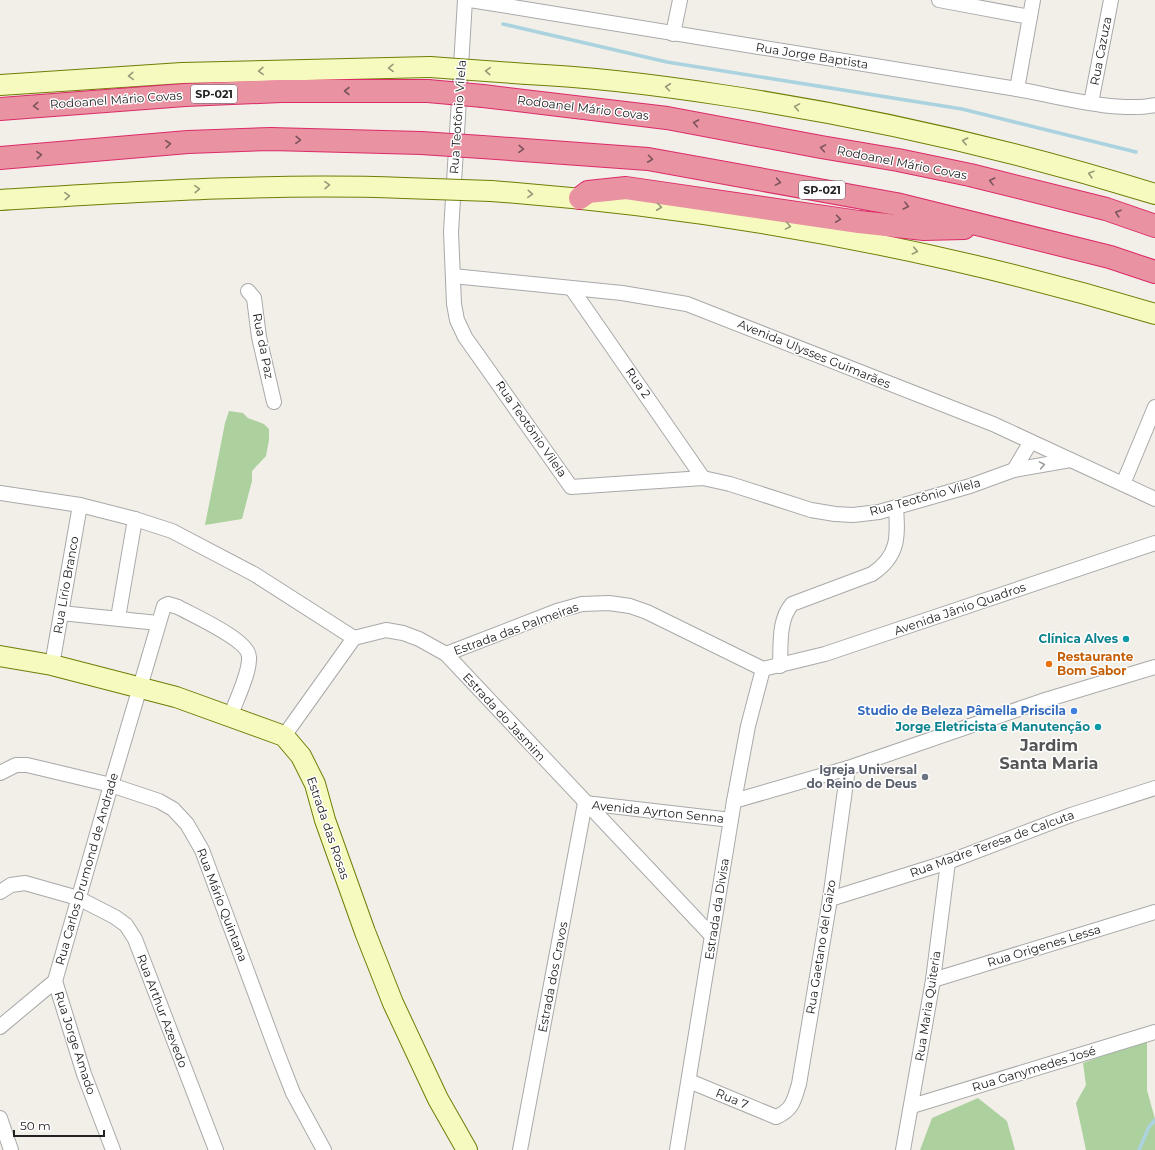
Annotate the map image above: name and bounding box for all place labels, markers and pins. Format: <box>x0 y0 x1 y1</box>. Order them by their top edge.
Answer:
place label: Clínica Alves <box>1039 631 1119 646</box>
marker: Clínica Alves <box>1121 634 1131 644</box>
place label: Restaurante Bom Sabor <box>1057 649 1134 678</box>
marker: Restaurante Bom Sabor <box>1044 659 1054 669</box>
place label: Studio de Beleza Pâmella Priscila <box>858 703 1066 718</box>
marker: Studio de Beleza Pâmella Priscila <box>1069 706 1079 716</box>
place label: Jorge Eletricista e Manutenção <box>894 719 1090 734</box>
marker: Jorge Eletricista e Manutenção <box>1093 722 1103 732</box>
place label: Igreja Universal do Reino de Deus <box>806 762 918 791</box>
marker: Igreja Universal do Reino de Deus <box>920 772 930 782</box>

